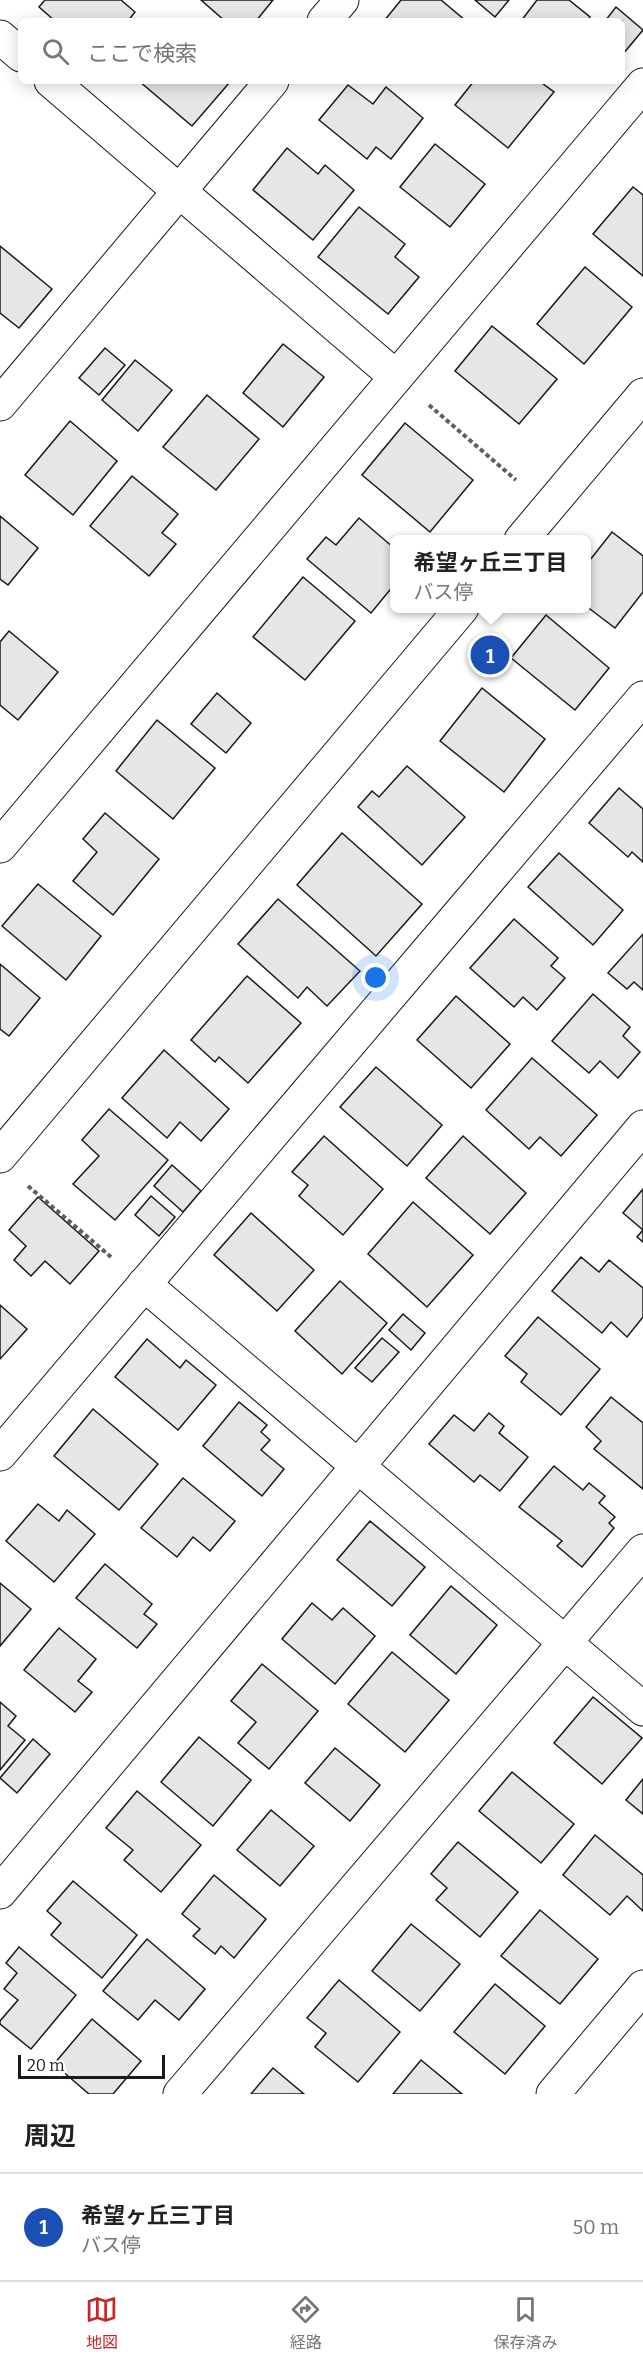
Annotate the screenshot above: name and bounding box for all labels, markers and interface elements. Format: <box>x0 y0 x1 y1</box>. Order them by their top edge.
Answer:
search box <box>18 18 625 84</box>
icon: search <box>39 35 72 68</box>
text: ここで検索 <box>87 40 197 67</box>
popup <box>390 535 591 613</box>
text: 希望ヶ丘三丁目 <box>413 549 568 576</box>
text: バス停 <box>413 580 473 604</box>
pin: 1 <box>470 632 510 678</box>
your location <box>361 963 390 992</box>
scale bar <box>18 2052 165 2080</box>
text: 20 m <box>27 2056 64 2075</box>
text: 周辺 <box>24 2121 76 2152</box>
text: 希望ヶ丘三丁目 <box>81 2202 235 2229</box>
text: 1 <box>39 2215 48 2239</box>
text: 50 m <box>572 2215 619 2239</box>
text: バス停 <box>81 2233 141 2257</box>
tab: 地図 <box>85 2293 118 2353</box>
tab: 経路 <box>289 2293 322 2353</box>
tab: 保存済み <box>493 2293 557 2353</box>

